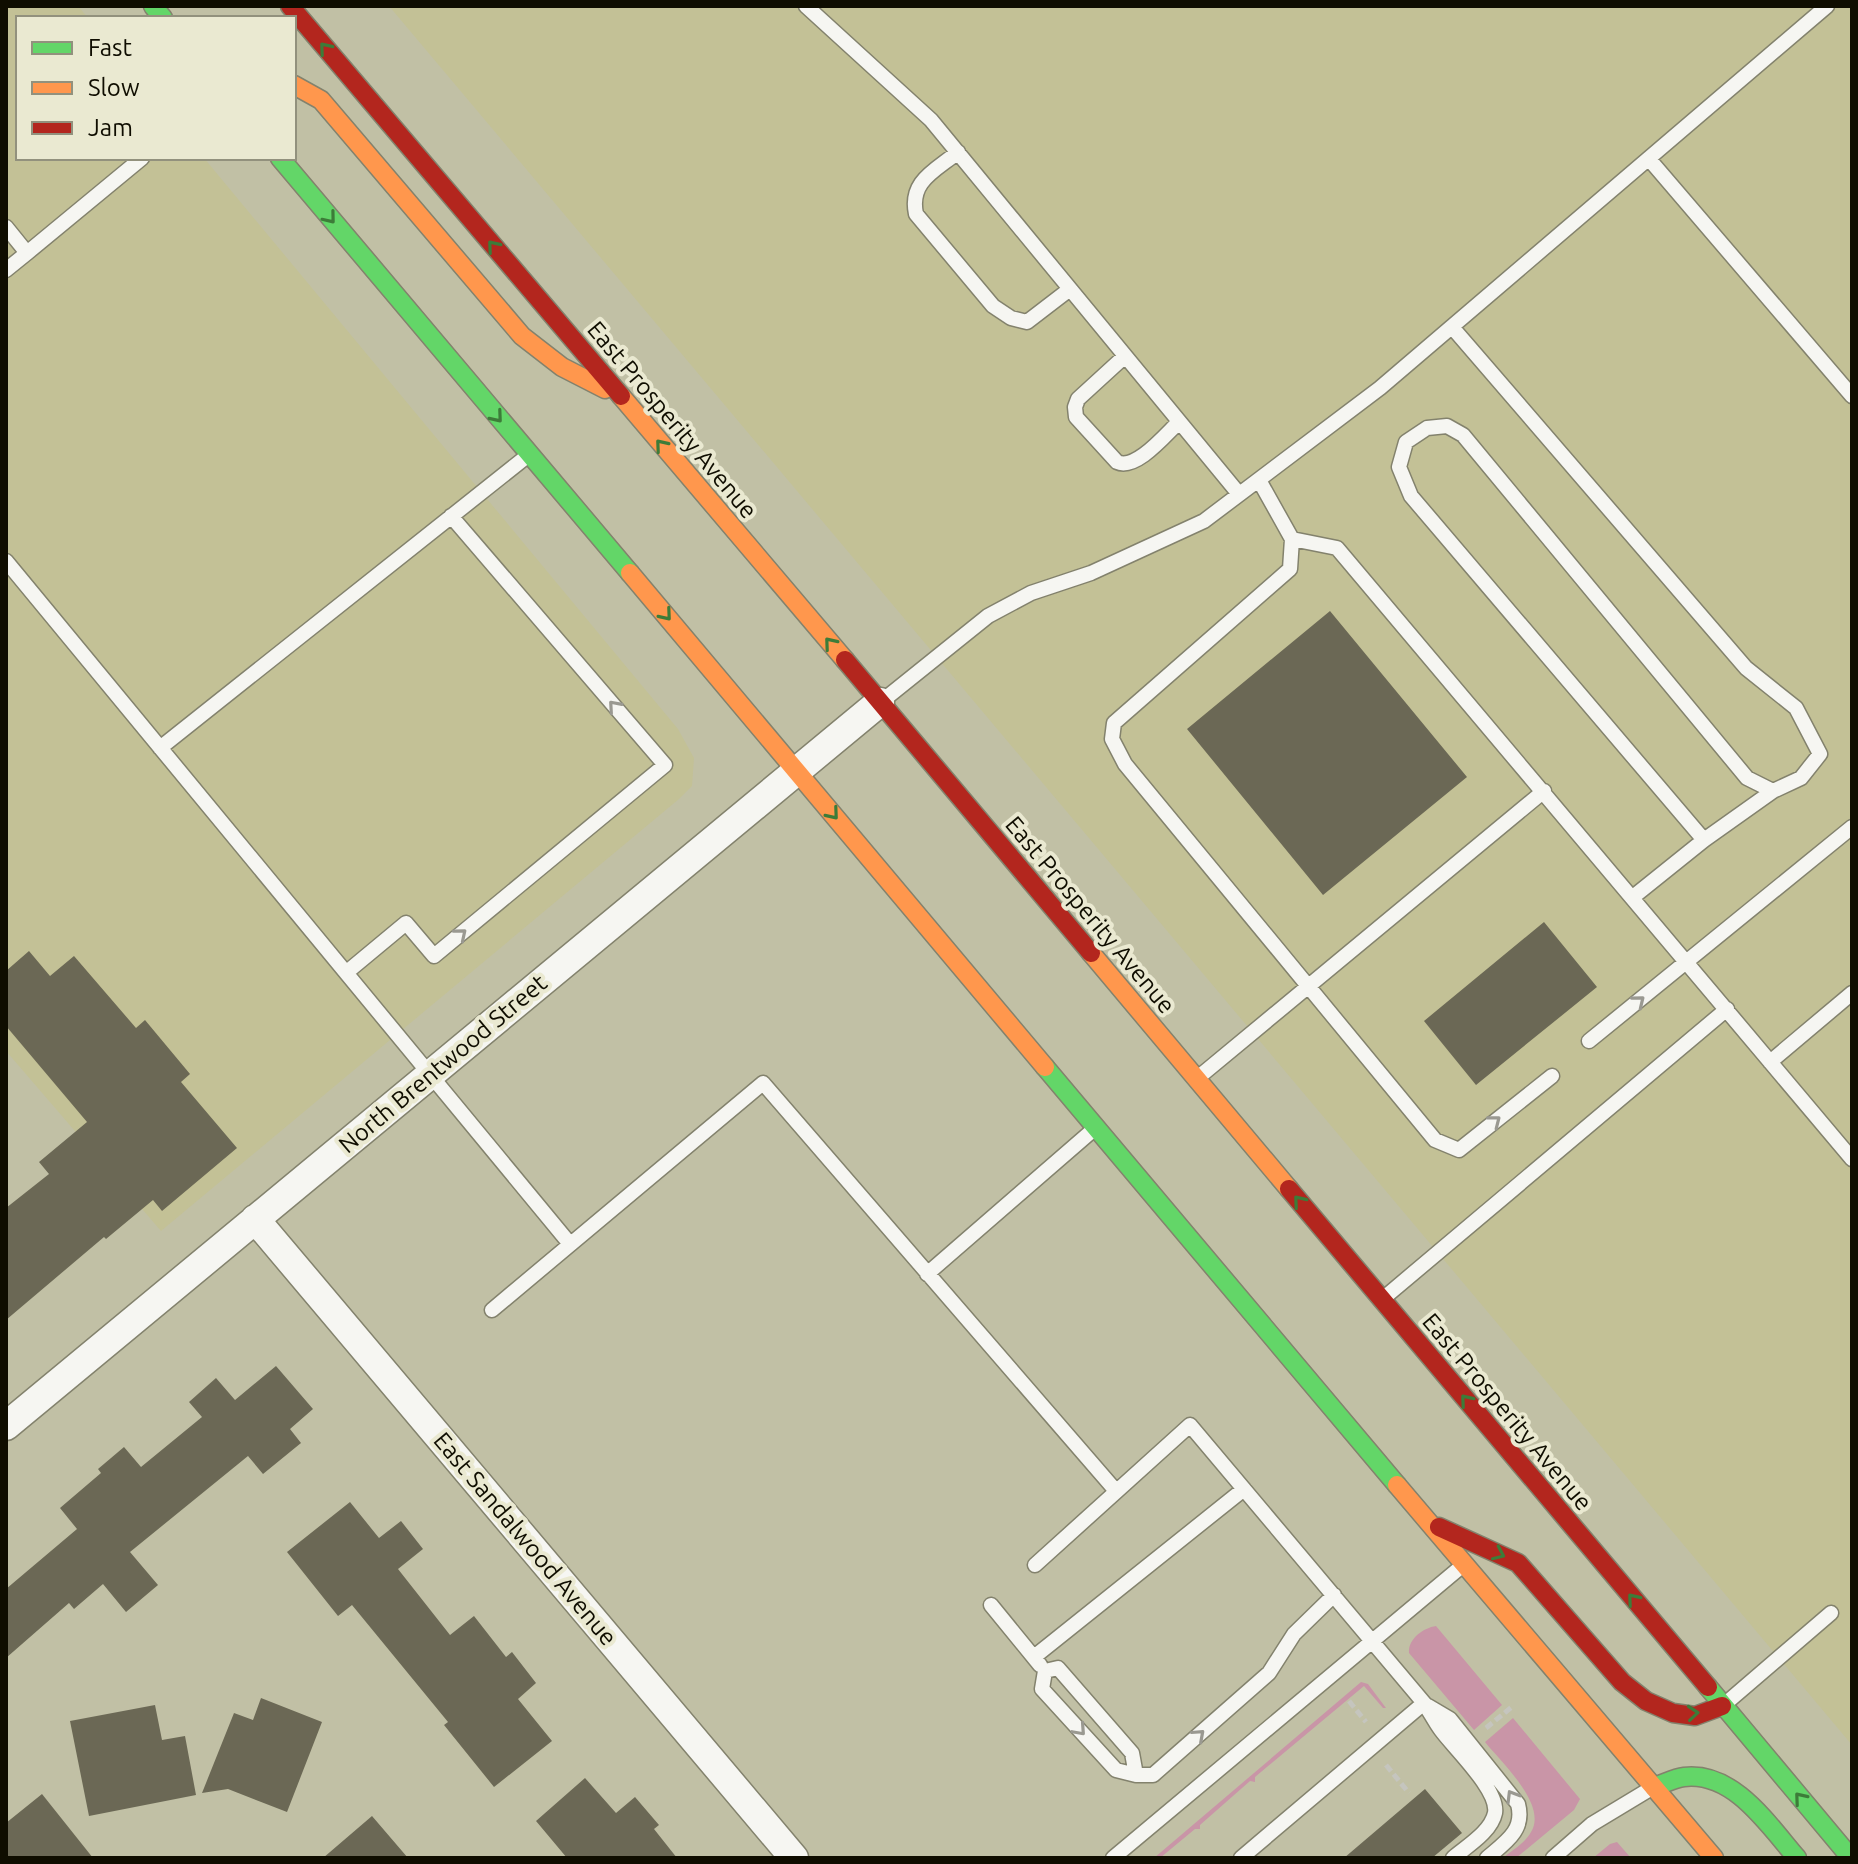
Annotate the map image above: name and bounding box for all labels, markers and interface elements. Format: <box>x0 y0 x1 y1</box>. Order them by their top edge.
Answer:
legend <box>16 16 296 160</box>
text: Fast <box>88 34 132 61</box>
one-way arrow <box>320 42 335 57</box>
text: Slow <box>88 74 140 101</box>
text: Jam <box>88 114 133 141</box>
one-way arrow <box>320 209 335 223</box>
one-way arrow <box>488 241 503 255</box>
street label: East Prosperity Avenue <box>582 316 763 524</box>
one-way arrow <box>487 408 502 423</box>
one-way arrow <box>656 439 671 454</box>
one-way arrow <box>656 606 671 621</box>
one-way arrow <box>825 637 839 652</box>
one-way arrow <box>609 701 624 716</box>
one-way arrow <box>823 805 838 819</box>
street label: East Prosperity Avenue <box>1000 811 1181 1019</box>
one-way arrow <box>452 929 466 944</box>
street label: North Brentwood Street <box>333 968 552 1158</box>
one-way arrow <box>1630 997 1645 1011</box>
one-way arrow <box>1486 1117 1501 1131</box>
one-way arrow <box>1294 1196 1309 1210</box>
street label: East Prosperity Avenue <box>1417 1308 1598 1516</box>
one-way arrow <box>1461 1395 1476 1410</box>
street label: East Sandalwood Avenue <box>428 1427 622 1651</box>
one-way arrow <box>1490 1545 1505 1561</box>
one-way arrow <box>1628 1594 1643 1609</box>
one-way arrow <box>1687 1705 1700 1722</box>
one-way arrow <box>1070 1721 1084 1736</box>
one-way arrow <box>1189 1730 1204 1745</box>
one-way arrow <box>1506 1790 1522 1805</box>
one-way arrow <box>1795 1793 1810 1808</box>

